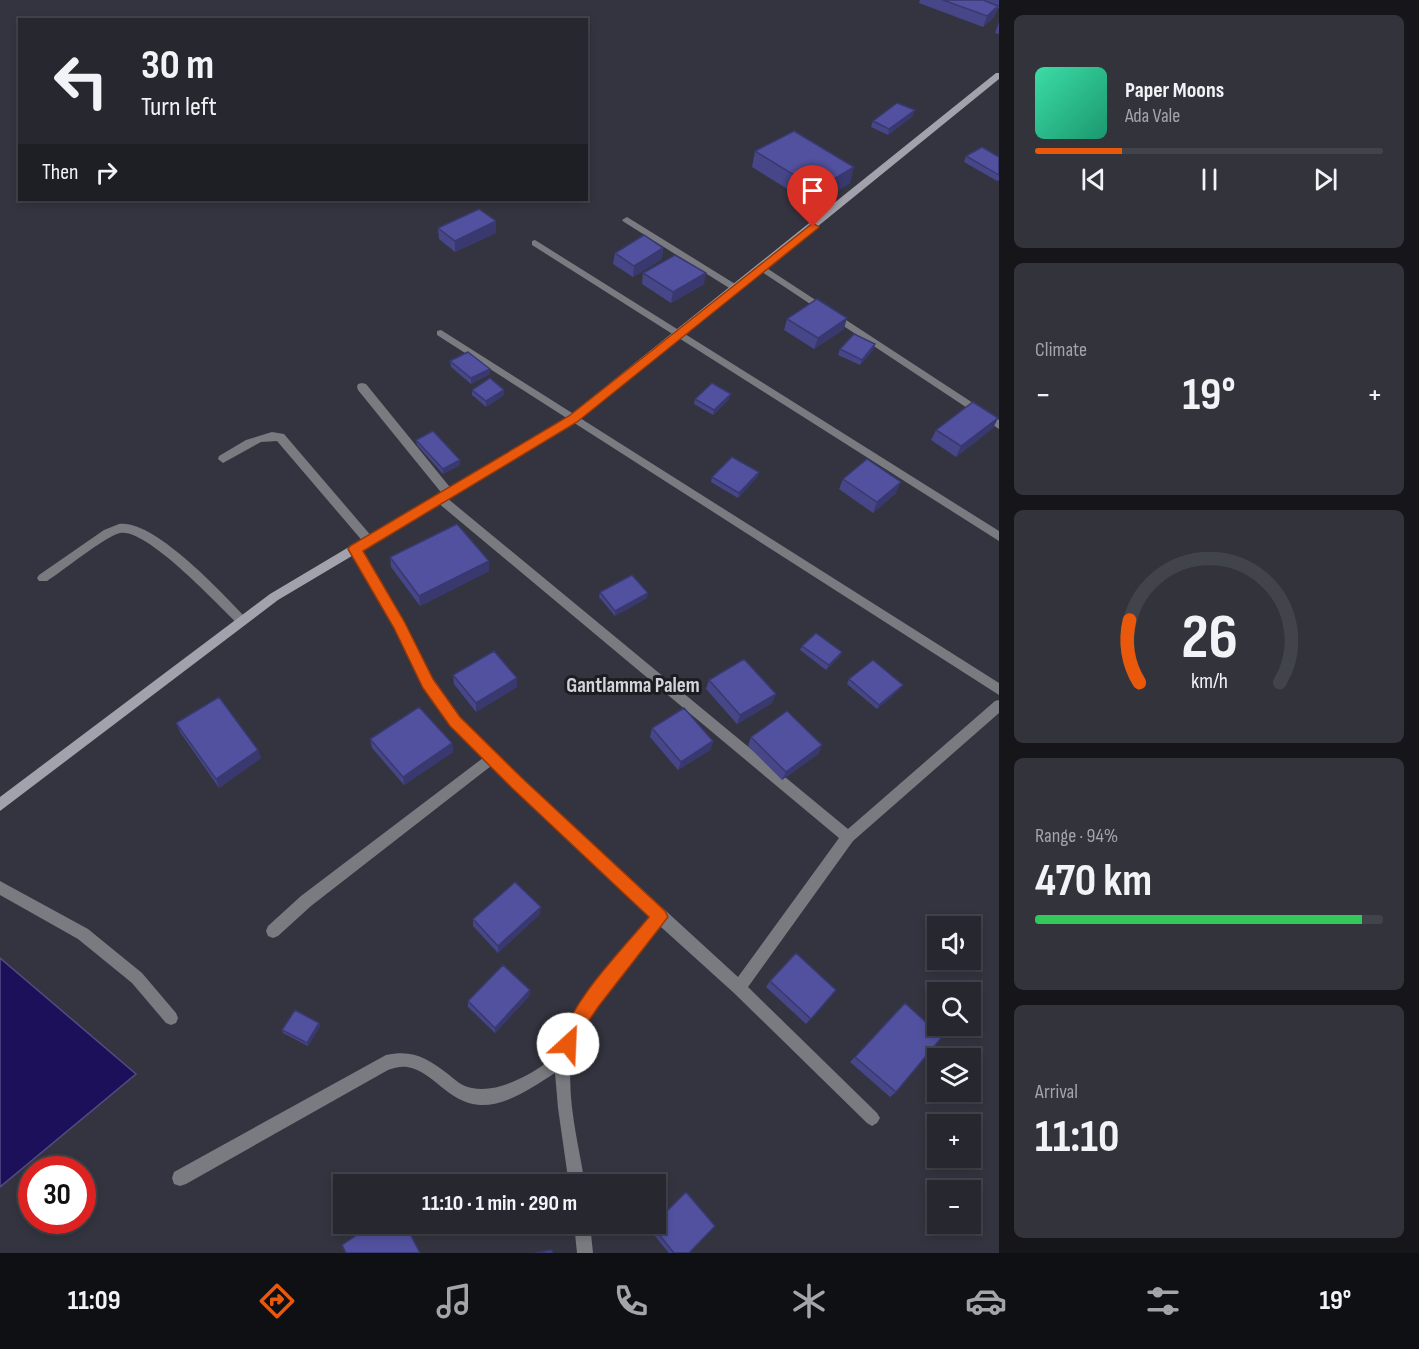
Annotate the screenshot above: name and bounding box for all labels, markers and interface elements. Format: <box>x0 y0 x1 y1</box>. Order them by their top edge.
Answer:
text: 30 m <box>141 40 214 91</box>
icon: left <box>42 42 120 120</box>
text: Paper Moons <box>1125 77 1224 104</box>
text: Turn left <box>141 91 217 123</box>
text: Ada Vale <box>1125 104 1180 128</box>
icon: right <box>90 156 123 189</box>
text: Then <box>42 159 78 186</box>
icon: previous <box>1077 163 1110 196</box>
icon: pause <box>1193 163 1226 196</box>
icon: next <box>1309 163 1342 196</box>
pin <box>787 165 838 227</box>
icon: arrive <box>796 174 829 207</box>
text: Climate <box>1035 338 1087 362</box>
text: 19° <box>1182 368 1236 423</box>
text: − <box>1035 375 1051 415</box>
text: + <box>1367 375 1383 415</box>
text: 26 <box>1181 602 1237 677</box>
text: km/h <box>1190 670 1228 695</box>
district label: Gantlamma Palem <box>566 673 700 698</box>
text: Range · 94% <box>1035 824 1118 848</box>
text: 470 km <box>1035 854 1152 909</box>
map controls <box>927 916 981 1234</box>
button: sound <box>927 916 981 970</box>
button: search <box>927 982 981 1036</box>
position arrow <box>536 1012 600 1076</box>
button: layers <box>927 1048 981 1102</box>
text: Arrival <box>1035 1080 1078 1104</box>
text: 11:10 <box>1035 1110 1119 1165</box>
button: + <box>927 1114 981 1168</box>
speed limit sign: 30 <box>18 1156 96 1234</box>
button: − <box>927 1180 981 1234</box>
text: 11:10 · 1 min · 290 m <box>422 1190 577 1217</box>
icon: directions <box>256 1280 298 1322</box>
icon: music <box>433 1280 475 1322</box>
icon: phone <box>610 1280 652 1322</box>
icon: climate <box>788 1280 830 1322</box>
icon: car <box>965 1280 1007 1322</box>
icon: filters <box>1142 1280 1184 1322</box>
text: 11:09 <box>68 1285 121 1317</box>
text: 19° <box>1319 1285 1351 1317</box>

